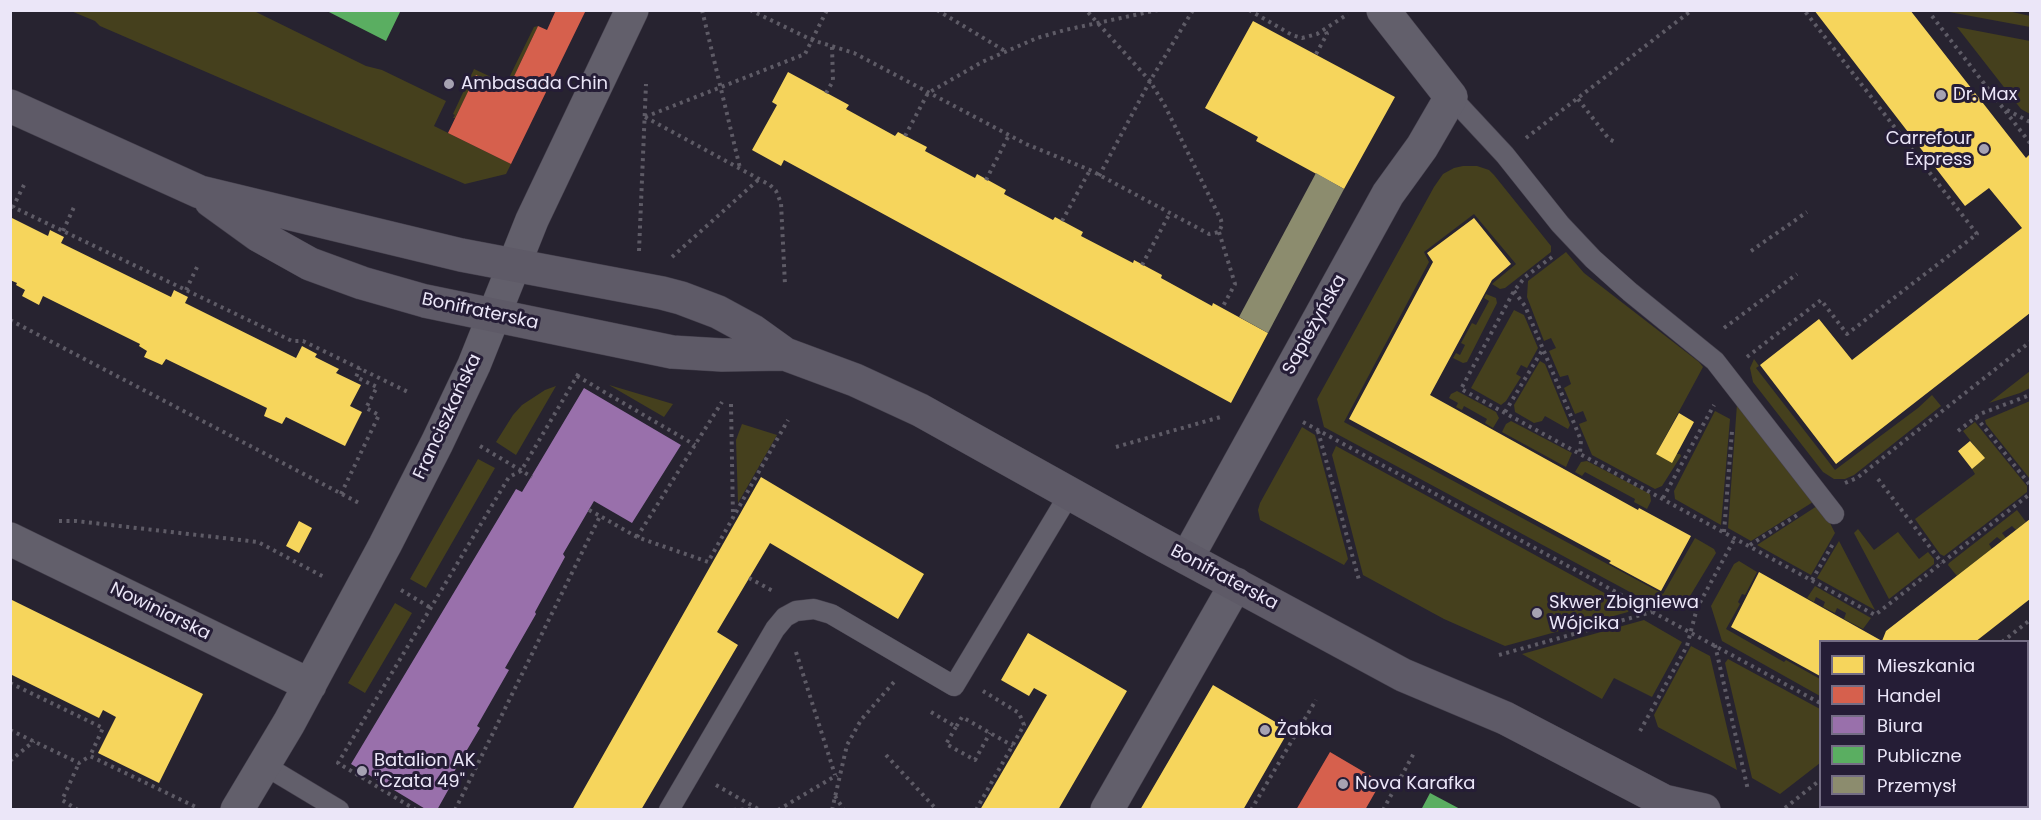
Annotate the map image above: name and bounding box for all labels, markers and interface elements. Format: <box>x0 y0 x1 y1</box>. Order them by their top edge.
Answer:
place label: Ambasada Chin <box>461 73 608 95</box>
marker: Ambasada Chin <box>442 77 456 91</box>
place label: Dr. Max <box>1953 84 2017 106</box>
marker: Dr. Max <box>1934 88 1948 102</box>
place label: Carrefour Express <box>1886 128 1972 170</box>
marker: Carrefour Express <box>1977 142 1991 156</box>
street label: Sapieżyńska <box>1279 271 1351 379</box>
street label: Bonifraterska <box>420 289 540 335</box>
street label: Franciszkańska <box>409 351 487 483</box>
street label: Bonifraterska <box>1167 541 1281 615</box>
street label: Nowiniarska <box>106 578 214 646</box>
place label: Skwer Zbigniewa Wójcika <box>1549 592 1699 634</box>
marker: Skwer Zbigniewa Wójcika <box>1530 606 1544 620</box>
legend <box>1819 640 2029 808</box>
text: Mieszkania <box>1877 653 1975 678</box>
text: Handel <box>1877 683 1941 708</box>
text: Biura <box>1877 713 1923 738</box>
place label: Żabka <box>1277 719 1333 741</box>
marker: Żabka <box>1258 723 1272 737</box>
text: Publiczne <box>1877 743 1962 768</box>
place label: Batalion AK "Czata 49" <box>374 750 476 792</box>
marker: Batalion AK "Czata 49" <box>355 764 369 778</box>
place label: Nova Karafka <box>1355 773 1475 795</box>
text: Przemysł <box>1877 773 1956 798</box>
marker: Nova Karafka <box>1336 777 1350 791</box>

